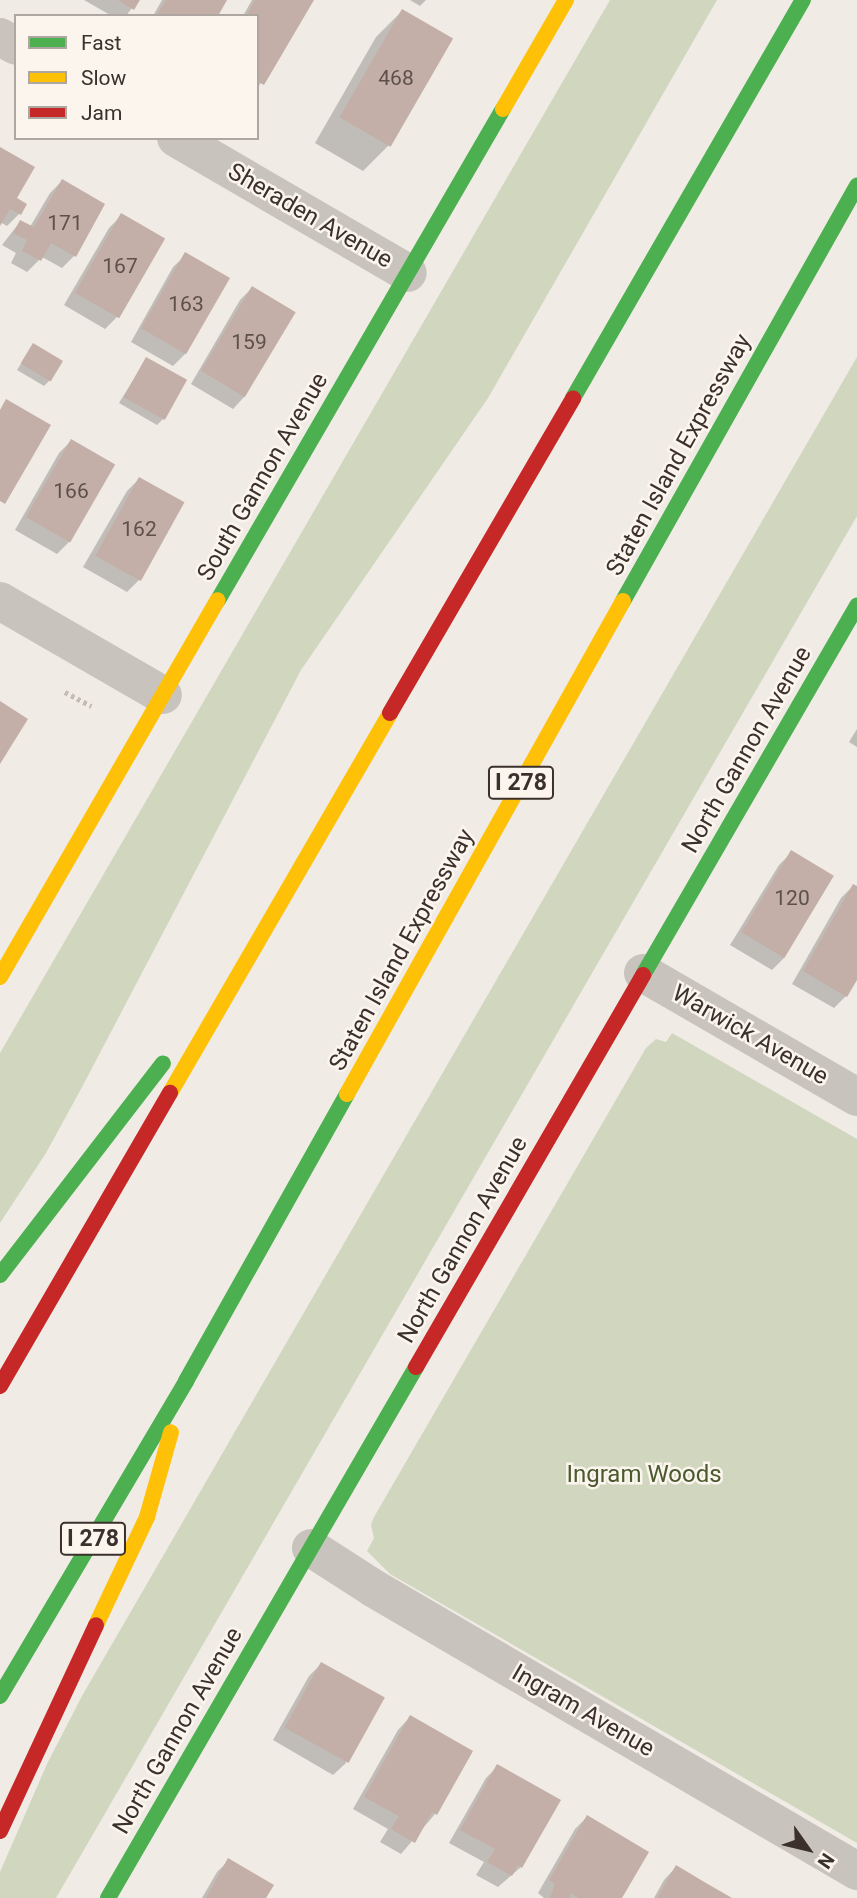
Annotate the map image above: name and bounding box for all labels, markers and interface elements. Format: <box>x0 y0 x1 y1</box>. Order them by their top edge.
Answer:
legend <box>14 14 259 140</box>
text: Fast <box>81 31 121 55</box>
house number: 468 <box>378 65 414 91</box>
text: Slow <box>81 66 126 90</box>
text: Jam <box>81 101 122 125</box>
street label: Sheraden Avenue <box>223 157 397 275</box>
house number: 171 <box>47 210 83 236</box>
house number: 167 <box>102 253 138 279</box>
house number: 163 <box>168 291 204 317</box>
house number: 159 <box>231 329 267 355</box>
street label: Staten Island Expressway <box>600 329 758 581</box>
street label: South Gannon Avenue <box>192 368 334 586</box>
house number: 166 <box>53 478 89 504</box>
house number: 162 <box>121 516 157 542</box>
street label: North Gannon Avenue <box>676 642 818 858</box>
road number: I 278 <box>488 764 554 803</box>
street label: Staten Island Expressway <box>323 824 481 1076</box>
house number: 120 <box>774 885 810 911</box>
street label: Warwick Avenue <box>667 979 833 1091</box>
street label: North Gannon Avenue <box>392 1132 534 1348</box>
park label: Ingram Woods <box>566 1461 722 1489</box>
road number: I 278 <box>60 1520 126 1558</box>
street label: North Gannon Avenue <box>107 1623 249 1839</box>
street label: Ingram Avenue <box>507 1659 659 1763</box>
north arrow <box>773 1814 843 1884</box>
text: N <box>813 1849 839 1873</box>

